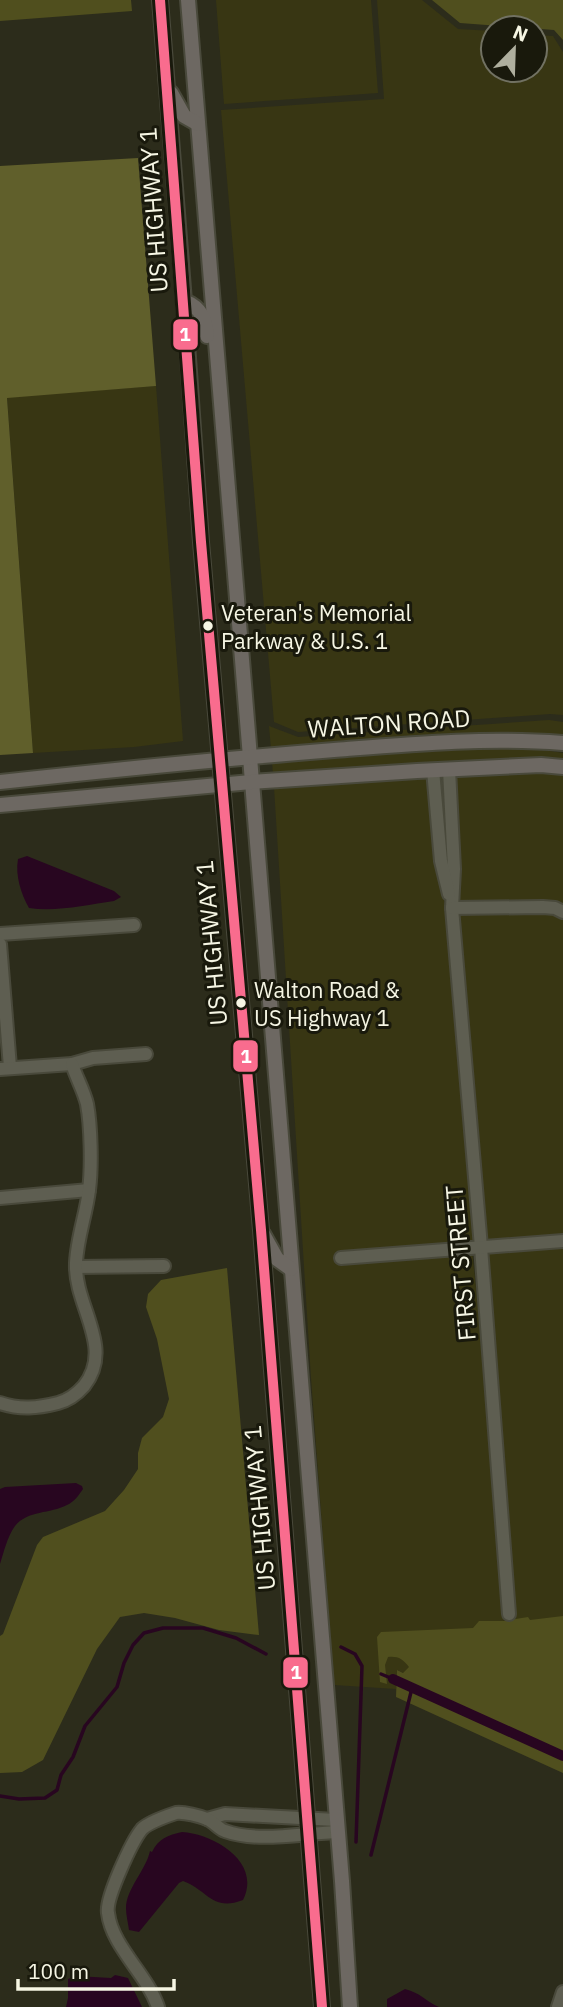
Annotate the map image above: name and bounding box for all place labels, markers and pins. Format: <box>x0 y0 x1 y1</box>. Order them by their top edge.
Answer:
place label: Veteran's Memorial Parkway & U.S. 1 <box>221 598 411 655</box>
marker: Veteran's Memorial Parkway & U.S. 1 <box>201 619 215 633</box>
place label: Walton Road & US Highway 1 <box>254 975 400 1032</box>
marker: Walton Road & US Highway 1 <box>234 996 248 1010</box>

